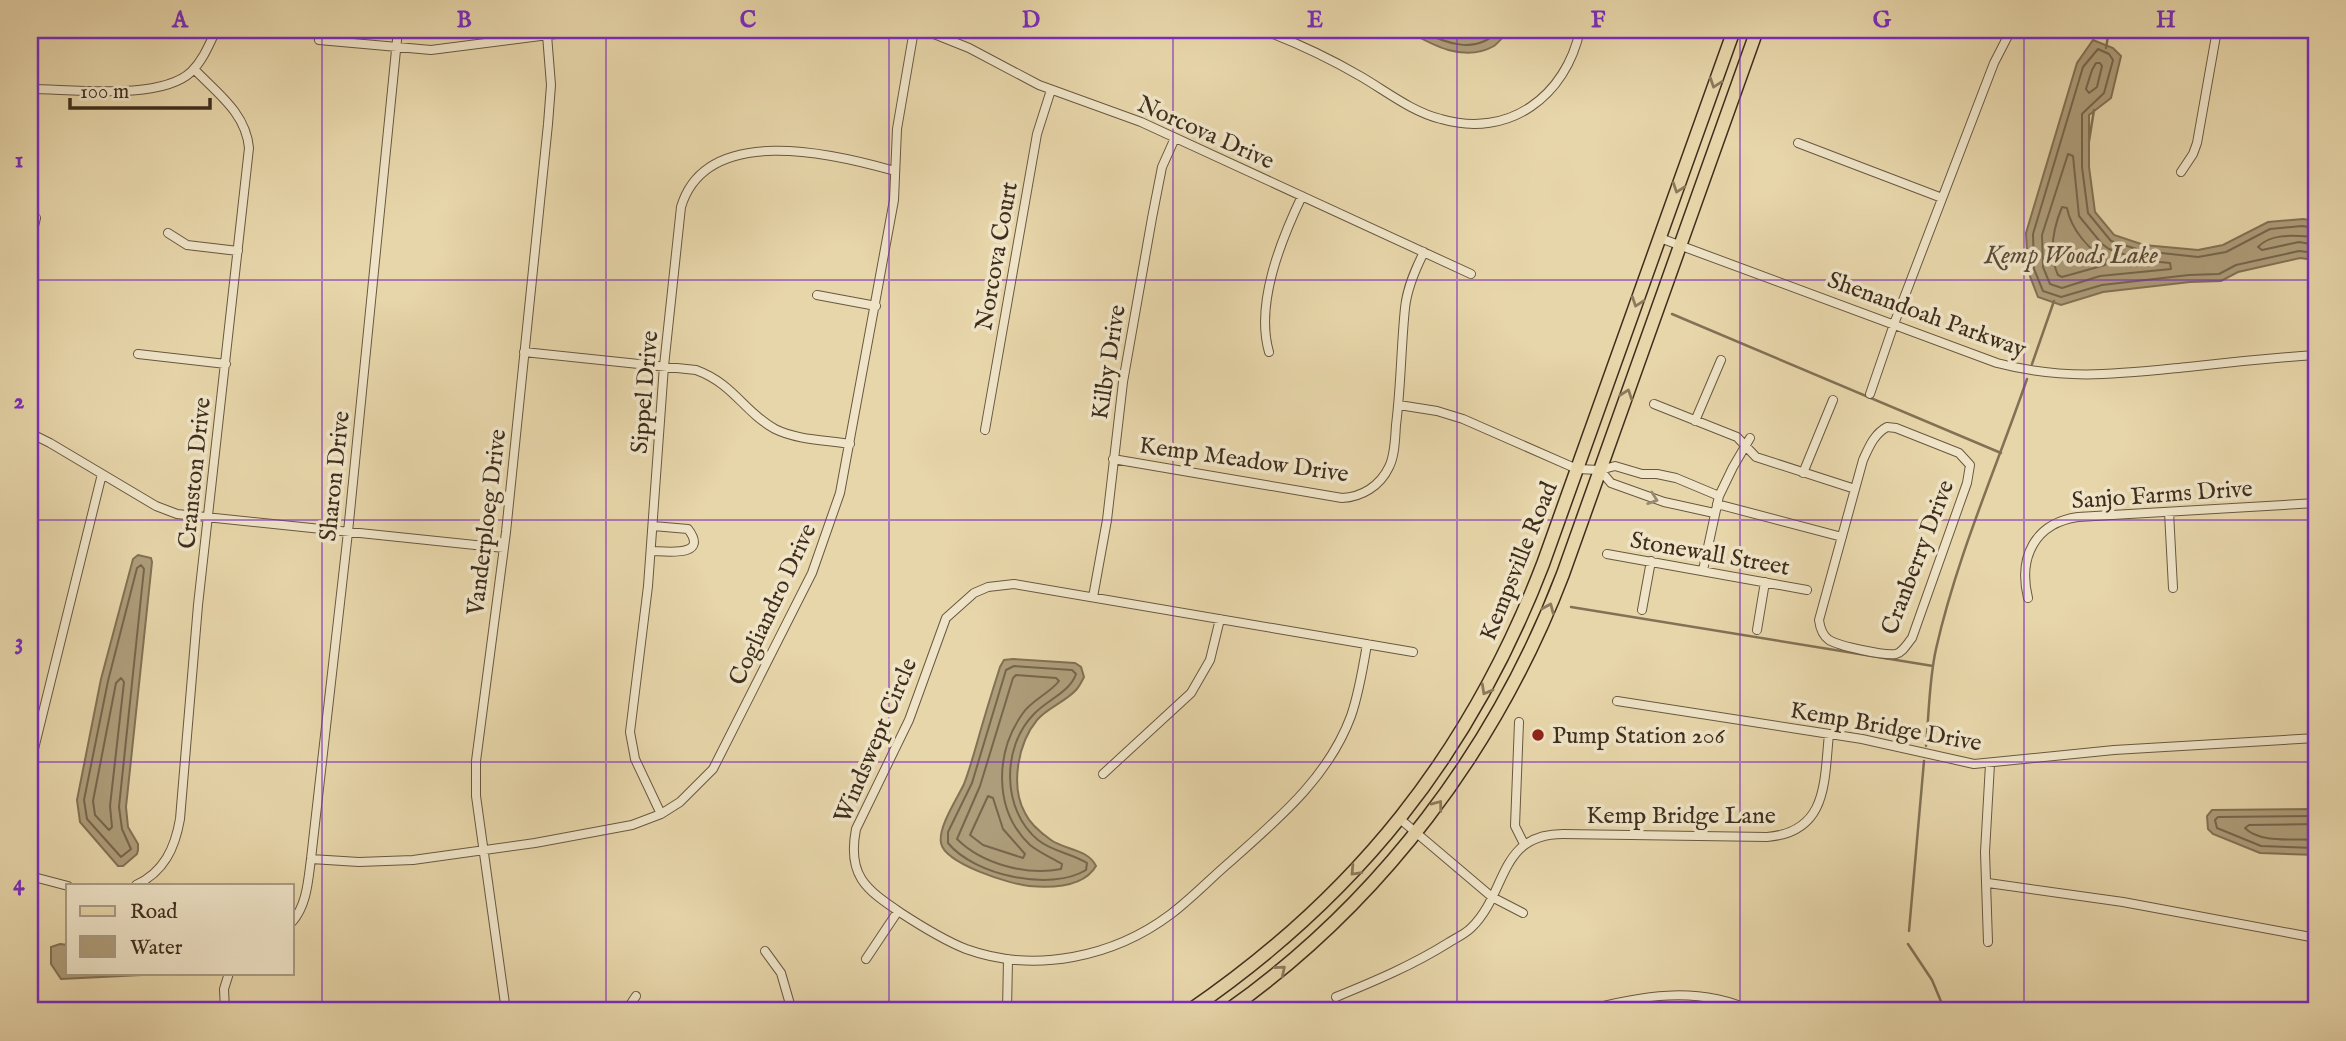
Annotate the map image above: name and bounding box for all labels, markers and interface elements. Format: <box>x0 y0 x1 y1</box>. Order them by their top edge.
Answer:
text: A <box>171 6 189 35</box>
text: B <box>456 6 472 35</box>
text: C <box>740 6 757 35</box>
text: D <box>1022 6 1040 35</box>
text: E <box>1307 6 1323 35</box>
text: F <box>1591 6 1606 35</box>
text: G <box>1873 6 1892 35</box>
text: H <box>2156 6 2176 35</box>
scale bar <box>70 66 210 110</box>
one-way arrow <box>1709 77 1723 89</box>
text: 100 m <box>80 79 129 106</box>
street label: Norcova Drive <box>1132 89 1279 177</box>
text: 1 <box>15 146 23 175</box>
street label: Norcova Court <box>969 179 1026 333</box>
one-way arrow <box>1672 181 1686 193</box>
water label: Kemp Woods Lake <box>1983 239 2158 272</box>
street label: Shenandoah Parkway <box>1823 265 2030 366</box>
one-way arrow <box>1631 296 1645 308</box>
street label: Kilby Drive <box>1085 303 1134 422</box>
street label: Sippel Drive <box>625 329 666 455</box>
text: 2 <box>14 387 25 416</box>
one-way arrow <box>1619 388 1633 401</box>
street label: Cranston Drive <box>172 396 219 551</box>
street label: Sharon Drive <box>313 409 358 543</box>
street label: Vanderploeg Drive <box>461 427 514 618</box>
street label: Kemp Meadow Drive <box>1137 430 1351 491</box>
street label: Sanjo Farms Drive <box>2071 474 2254 517</box>
street label: Cranberry Drive <box>1875 476 1962 639</box>
street label: Kempsville Road <box>1473 477 1565 646</box>
one-way arrow <box>1647 491 1659 505</box>
street label: Cogliandro Drive <box>722 519 824 690</box>
street label: Stonewall Street <box>1628 525 1792 584</box>
one-way arrow <box>1541 603 1555 615</box>
text: 3 <box>15 628 23 657</box>
street label: Windswept Circle <box>828 653 925 828</box>
one-way arrow <box>1481 683 1494 695</box>
street label: Kemp Bridge Drive <box>1787 695 1984 760</box>
place label: Pump Station 206 <box>1552 721 1725 752</box>
marker: Pump Station 206 <box>1530 727 1546 743</box>
one-way arrow <box>1429 801 1442 813</box>
street label: Kemp Bridge Lane <box>1586 801 1776 832</box>
one-way arrow <box>1351 863 1363 876</box>
text: 4 <box>13 869 25 898</box>
legend <box>66 884 294 974</box>
text: Road <box>130 899 178 926</box>
text: Water <box>130 935 183 962</box>
one-way arrow <box>1273 965 1286 978</box>

